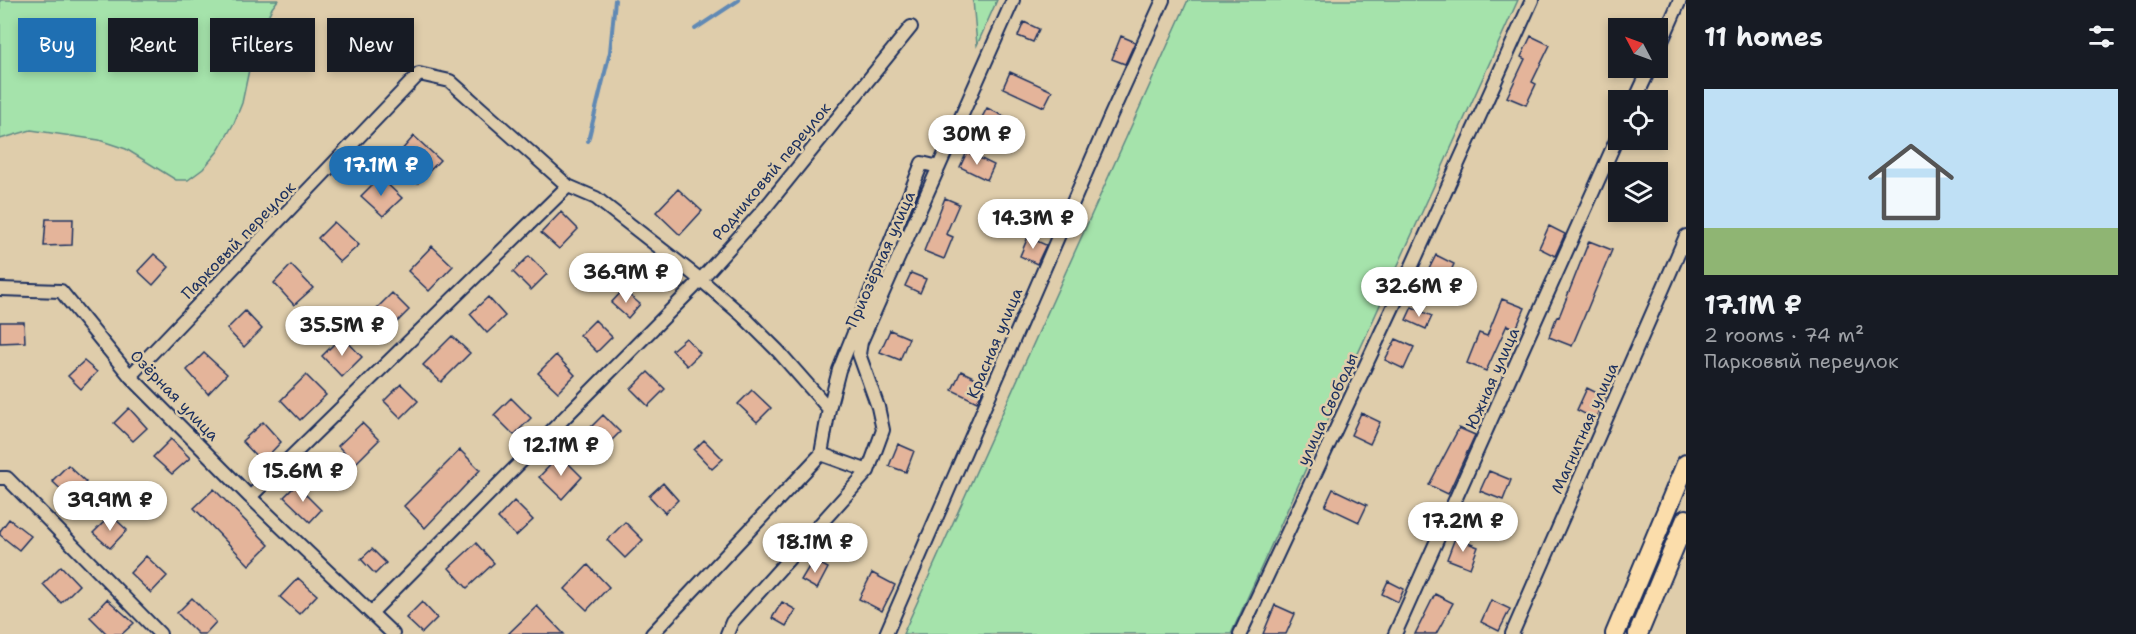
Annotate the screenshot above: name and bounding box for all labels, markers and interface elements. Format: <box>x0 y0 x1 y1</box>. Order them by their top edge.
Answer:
chip: Buy <box>18 18 96 72</box>
chip: Rent <box>108 18 198 72</box>
chip: Filters <box>210 18 315 72</box>
chip: New <box>327 18 414 72</box>
north arrow <box>1608 18 1668 78</box>
map controls <box>1608 18 1668 222</box>
text: 11 homes <box>1704 19 1823 54</box>
icon: filters <box>2085 20 2118 53</box>
button: locate <box>1608 90 1668 150</box>
street label: Родниковый переулок <box>707 98 836 245</box>
pin: 30M ₽ <box>935 115 1019 166</box>
text: 30M ₽ <box>942 121 1012 147</box>
icon: home <box>1857 128 1965 236</box>
pin: 17.1M ₽ <box>326 146 436 197</box>
text: 17.1M ₽ <box>343 152 419 178</box>
button: layers <box>1608 162 1668 222</box>
street label: Парковый переулок <box>177 177 300 304</box>
street label: Приозёрная улица <box>841 188 920 331</box>
pin: 14.3M ₽ <box>978 199 1088 250</box>
text: 14.3M ₽ <box>992 205 1074 231</box>
pin: 36.9M ₽ <box>571 253 681 304</box>
text: 36.9M ₽ <box>583 259 669 285</box>
pin: 32.6M ₽ <box>1364 267 1474 318</box>
text: 32.6M ₽ <box>1375 273 1463 299</box>
street label: Красная улица <box>962 285 1027 402</box>
text: 17.1M ₽ <box>1704 287 1802 322</box>
pin: 35.5M ₽ <box>287 306 397 357</box>
text: 35.5M ₽ <box>299 312 385 338</box>
text: 2 rooms · 74 m² <box>1704 322 1864 348</box>
street label: Южная улица <box>1461 324 1524 432</box>
street label: Озёрная улица <box>126 345 224 446</box>
text: Парковый переулок <box>1704 348 1899 374</box>
street label: улица Свободы <box>1292 350 1363 469</box>
street label: Магнитная улица <box>1546 359 1623 497</box>
pin: 12.1M ₽ <box>506 426 616 477</box>
text: 12.1M ₽ <box>523 432 599 458</box>
pin: 15.6M ₽ <box>248 452 358 503</box>
text: 15.6M ₽ <box>262 458 344 484</box>
pin: 39.9M ₽ <box>55 481 165 532</box>
text: 39.9M ₽ <box>67 487 153 513</box>
pin: 17.2M ₽ <box>1408 502 1518 553</box>
text: 17.2M ₽ <box>1422 508 1504 534</box>
pin: 18.1M ₽ <box>760 523 870 574</box>
text: 18.1M ₽ <box>777 529 853 555</box>

